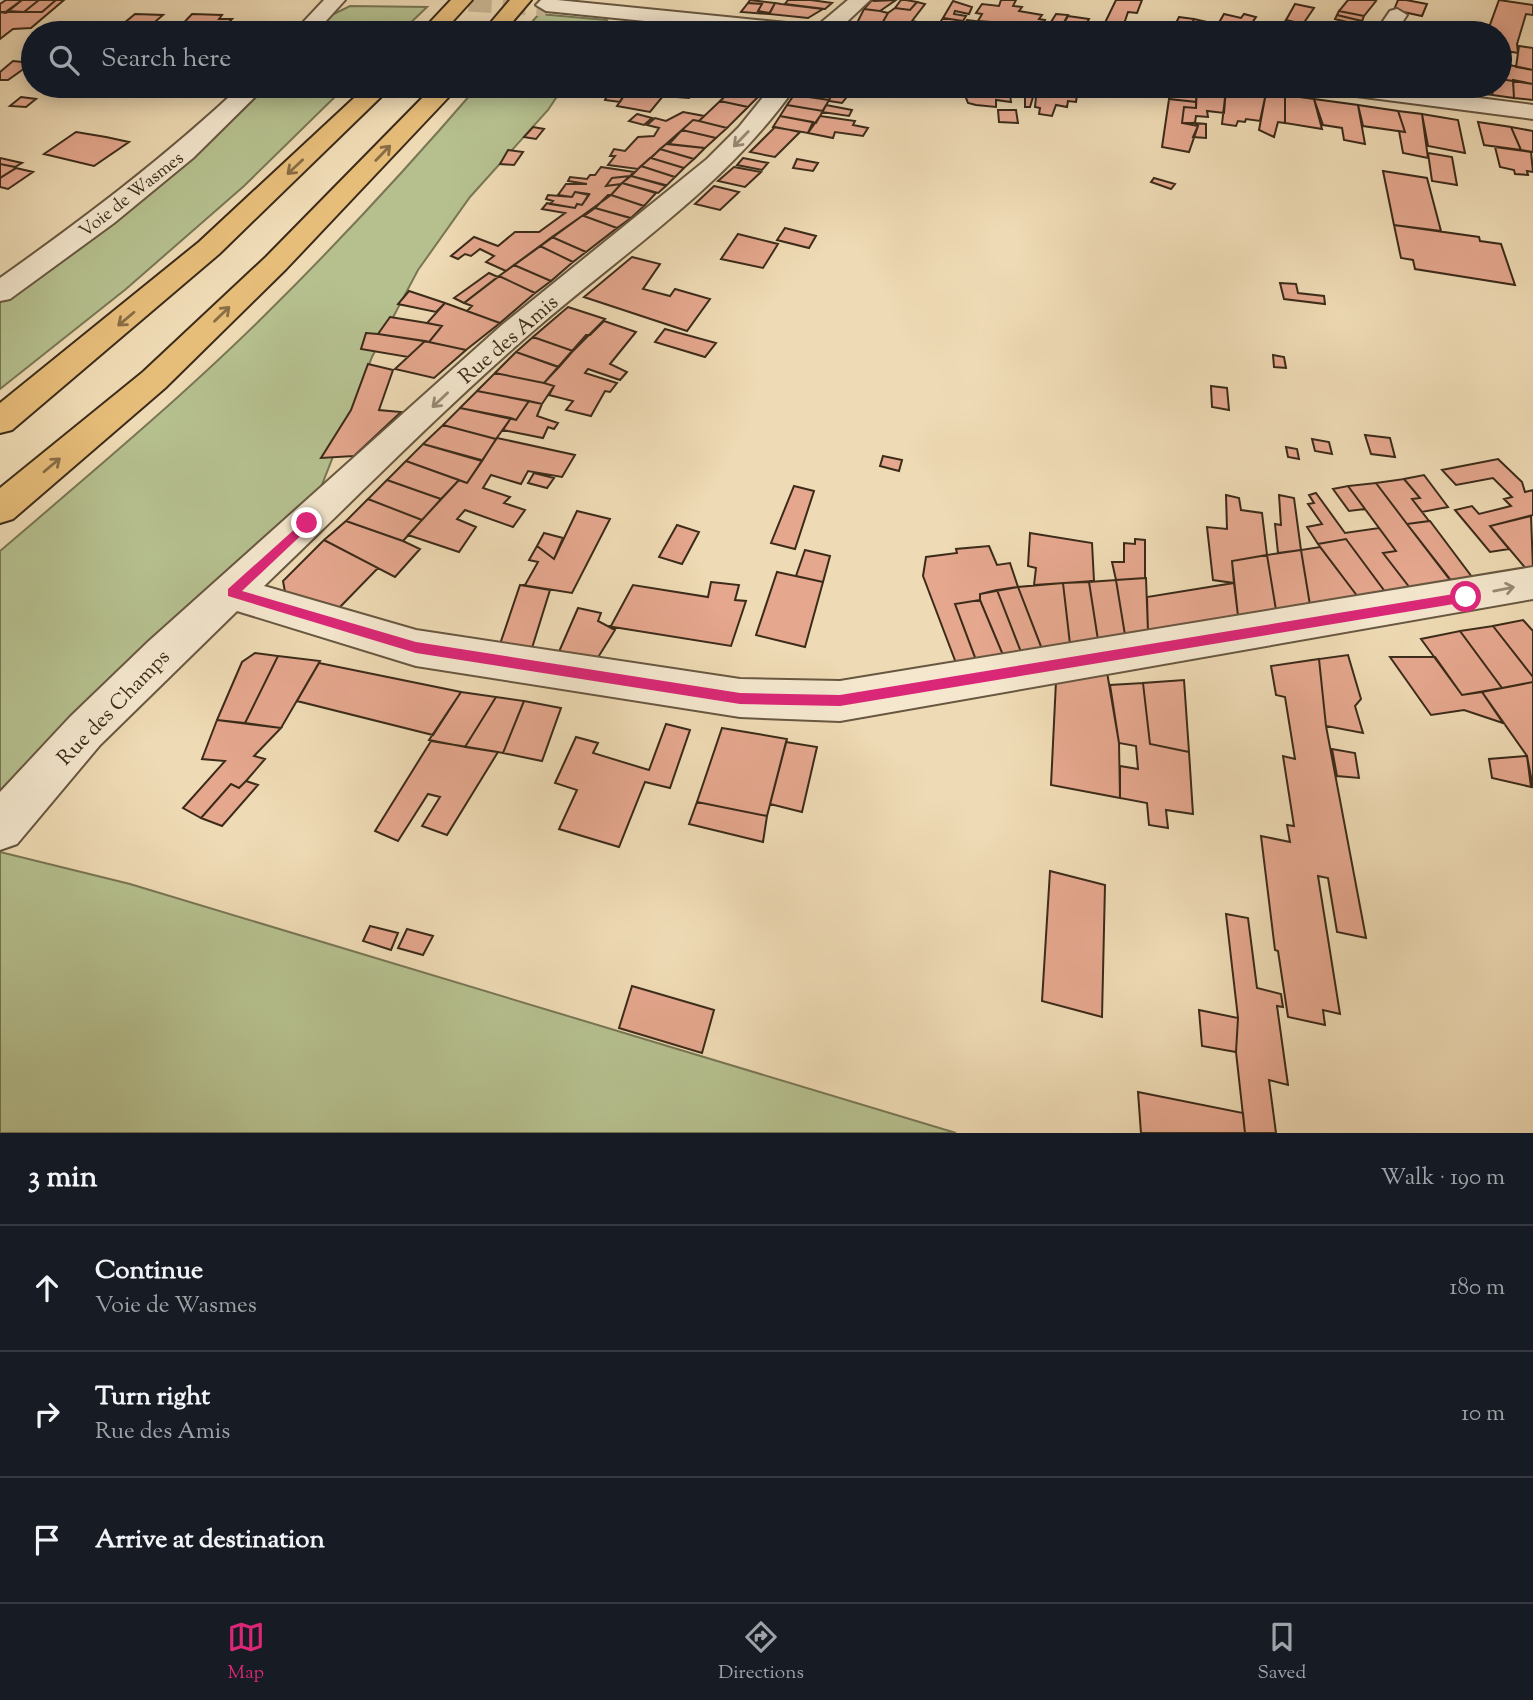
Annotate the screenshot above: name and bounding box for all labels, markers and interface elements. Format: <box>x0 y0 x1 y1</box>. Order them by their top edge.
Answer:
search box <box>21 21 1512 98</box>
icon: search <box>45 41 83 79</box>
text: Search here <box>101 41 231 78</box>
one-way arrow <box>733 130 750 147</box>
one-way arrow <box>374 145 391 162</box>
street label: Voie de Wasmes <box>74 146 190 245</box>
one-way arrow <box>287 158 304 175</box>
street label: Rue des Amis <box>453 289 566 392</box>
one-way arrow <box>214 306 231 323</box>
one-way arrow <box>118 311 136 326</box>
one-way arrow <box>432 391 449 408</box>
one-way arrow <box>43 457 61 473</box>
route end <box>291 507 322 538</box>
route start <box>1450 581 1481 612</box>
one-way arrow <box>1492 582 1515 596</box>
street label: Rue des Champs <box>51 644 178 773</box>
text: 3 min <box>28 1157 98 1200</box>
text: Walk · 190 m <box>1381 1162 1505 1195</box>
text: Continue <box>95 1253 203 1290</box>
icon: ahead <box>28 1269 66 1307</box>
text: 180 m <box>1450 1272 1505 1305</box>
text: Voie de Wasmes <box>95 1290 257 1323</box>
text: Turn right <box>95 1379 210 1416</box>
icon: right <box>28 1395 66 1433</box>
text: 10 m <box>1461 1398 1505 1431</box>
text: Rue des Amis <box>95 1416 230 1449</box>
icon: arrive <box>28 1521 66 1559</box>
text: Arrive at destination <box>95 1522 325 1559</box>
tab: Map <box>227 1618 265 1687</box>
tab: Directions <box>718 1618 804 1687</box>
tab: Saved <box>1257 1618 1306 1687</box>

